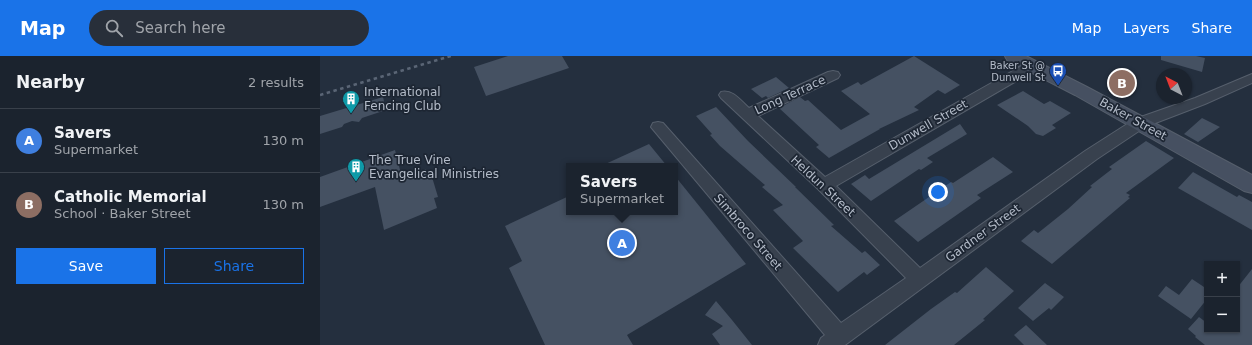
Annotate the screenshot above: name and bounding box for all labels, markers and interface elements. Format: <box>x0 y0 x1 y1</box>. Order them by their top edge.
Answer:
search box <box>89 10 369 46</box>
text: Map <box>20 17 65 39</box>
icon: search <box>103 17 125 39</box>
text: Search here <box>135 19 225 37</box>
text: Map <box>1072 20 1101 36</box>
text: Layers <box>1123 20 1170 36</box>
text: Share <box>1192 20 1232 36</box>
place label: Baker St @ Dunwell St <box>990 60 1045 83</box>
bus stop icon: Baker St @ Dunwell St <box>1048 61 1068 86</box>
pin: B <box>1109 68 1135 98</box>
north arrow <box>1156 68 1192 104</box>
text: Nearby <box>16 72 85 92</box>
street label: Long Terrace <box>752 72 828 118</box>
text: 2 results <box>248 75 304 90</box>
place label: International Fencing Club <box>364 85 441 113</box>
building icon: International Fencing Club <box>341 89 361 114</box>
street label: Baker Street <box>1097 95 1169 143</box>
street label: Dunwell Street <box>886 97 970 153</box>
text: Savers <box>54 124 111 142</box>
text: A <box>24 133 34 148</box>
text: 130 m <box>262 133 304 148</box>
text: Supermarket <box>54 142 138 157</box>
place label: The True Vine Evangelical Ministries <box>368 153 499 181</box>
street label: Heldun Street <box>788 153 858 220</box>
building icon: The True Vine Evangelical Ministries <box>346 157 366 182</box>
popup <box>566 163 678 215</box>
text: Savers <box>580 173 637 191</box>
your location <box>928 182 948 202</box>
text: Catholic Memorial <box>54 188 207 206</box>
text: Supermarket <box>580 191 664 206</box>
street label: Simbroco Street <box>711 191 785 273</box>
text: B <box>24 197 34 212</box>
text: 130 m <box>262 197 304 212</box>
street label: Gardner Street <box>943 201 1023 265</box>
text: School · Baker Street <box>54 206 190 221</box>
pin: A <box>609 228 635 258</box>
button: Save <box>16 248 156 284</box>
button: Share <box>164 248 304 284</box>
map controls <box>1204 261 1240 333</box>
button: + <box>1204 261 1240 297</box>
button: − <box>1204 297 1240 333</box>

